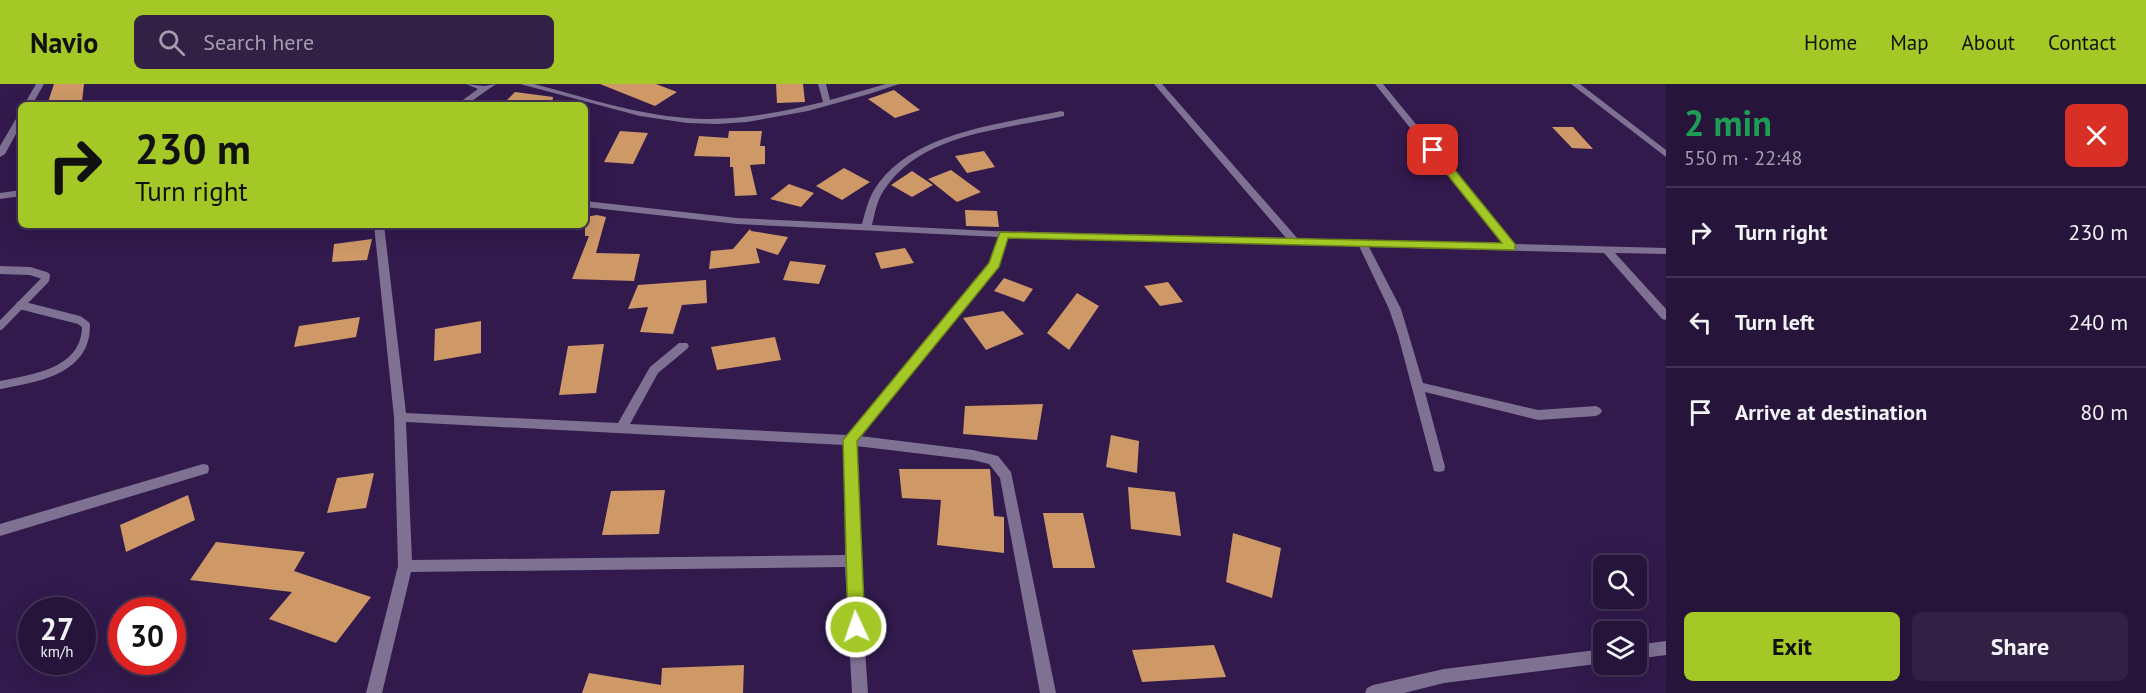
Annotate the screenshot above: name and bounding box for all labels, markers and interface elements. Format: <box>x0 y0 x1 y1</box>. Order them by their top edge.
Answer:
search box <box>134 15 554 69</box>
text: Navio <box>30 24 98 61</box>
icon: search <box>155 26 188 59</box>
text: Search here <box>203 28 314 56</box>
text: Home <box>1804 29 1857 56</box>
text: Map <box>1890 29 1929 56</box>
text: About <box>1962 29 2015 56</box>
text: Contact <box>2048 29 2116 56</box>
text: 2 min <box>1684 99 1772 146</box>
button: close <box>2065 104 2128 167</box>
text: 230 m <box>135 121 251 176</box>
pin <box>1407 124 1458 175</box>
icon: right <box>36 126 114 204</box>
icon: arrive <box>1416 133 1449 166</box>
text: 550 m · 22:48 <box>1684 145 1802 171</box>
text: Turn right <box>135 174 248 208</box>
icon: right <box>1684 216 1717 249</box>
text: Turn right <box>1735 218 1827 246</box>
text: 230 m <box>2068 218 2128 246</box>
icon: left <box>1684 306 1717 339</box>
text: Turn left <box>1735 308 1815 336</box>
text: 240 m <box>2068 308 2128 336</box>
icon: arrive <box>1684 396 1717 429</box>
text: Arrive at destination <box>1735 398 1927 426</box>
text: 80 m <box>2080 398 2128 426</box>
map controls <box>1593 555 1647 675</box>
button: search <box>1593 555 1647 609</box>
position arrow <box>824 595 888 659</box>
speed limit sign: 30 <box>108 597 186 675</box>
text: 27 <box>40 609 74 648</box>
button: Exit <box>1684 612 1900 681</box>
button: Share <box>1912 612 2128 681</box>
button: layers <box>1593 621 1647 675</box>
text: km/h <box>41 642 73 661</box>

